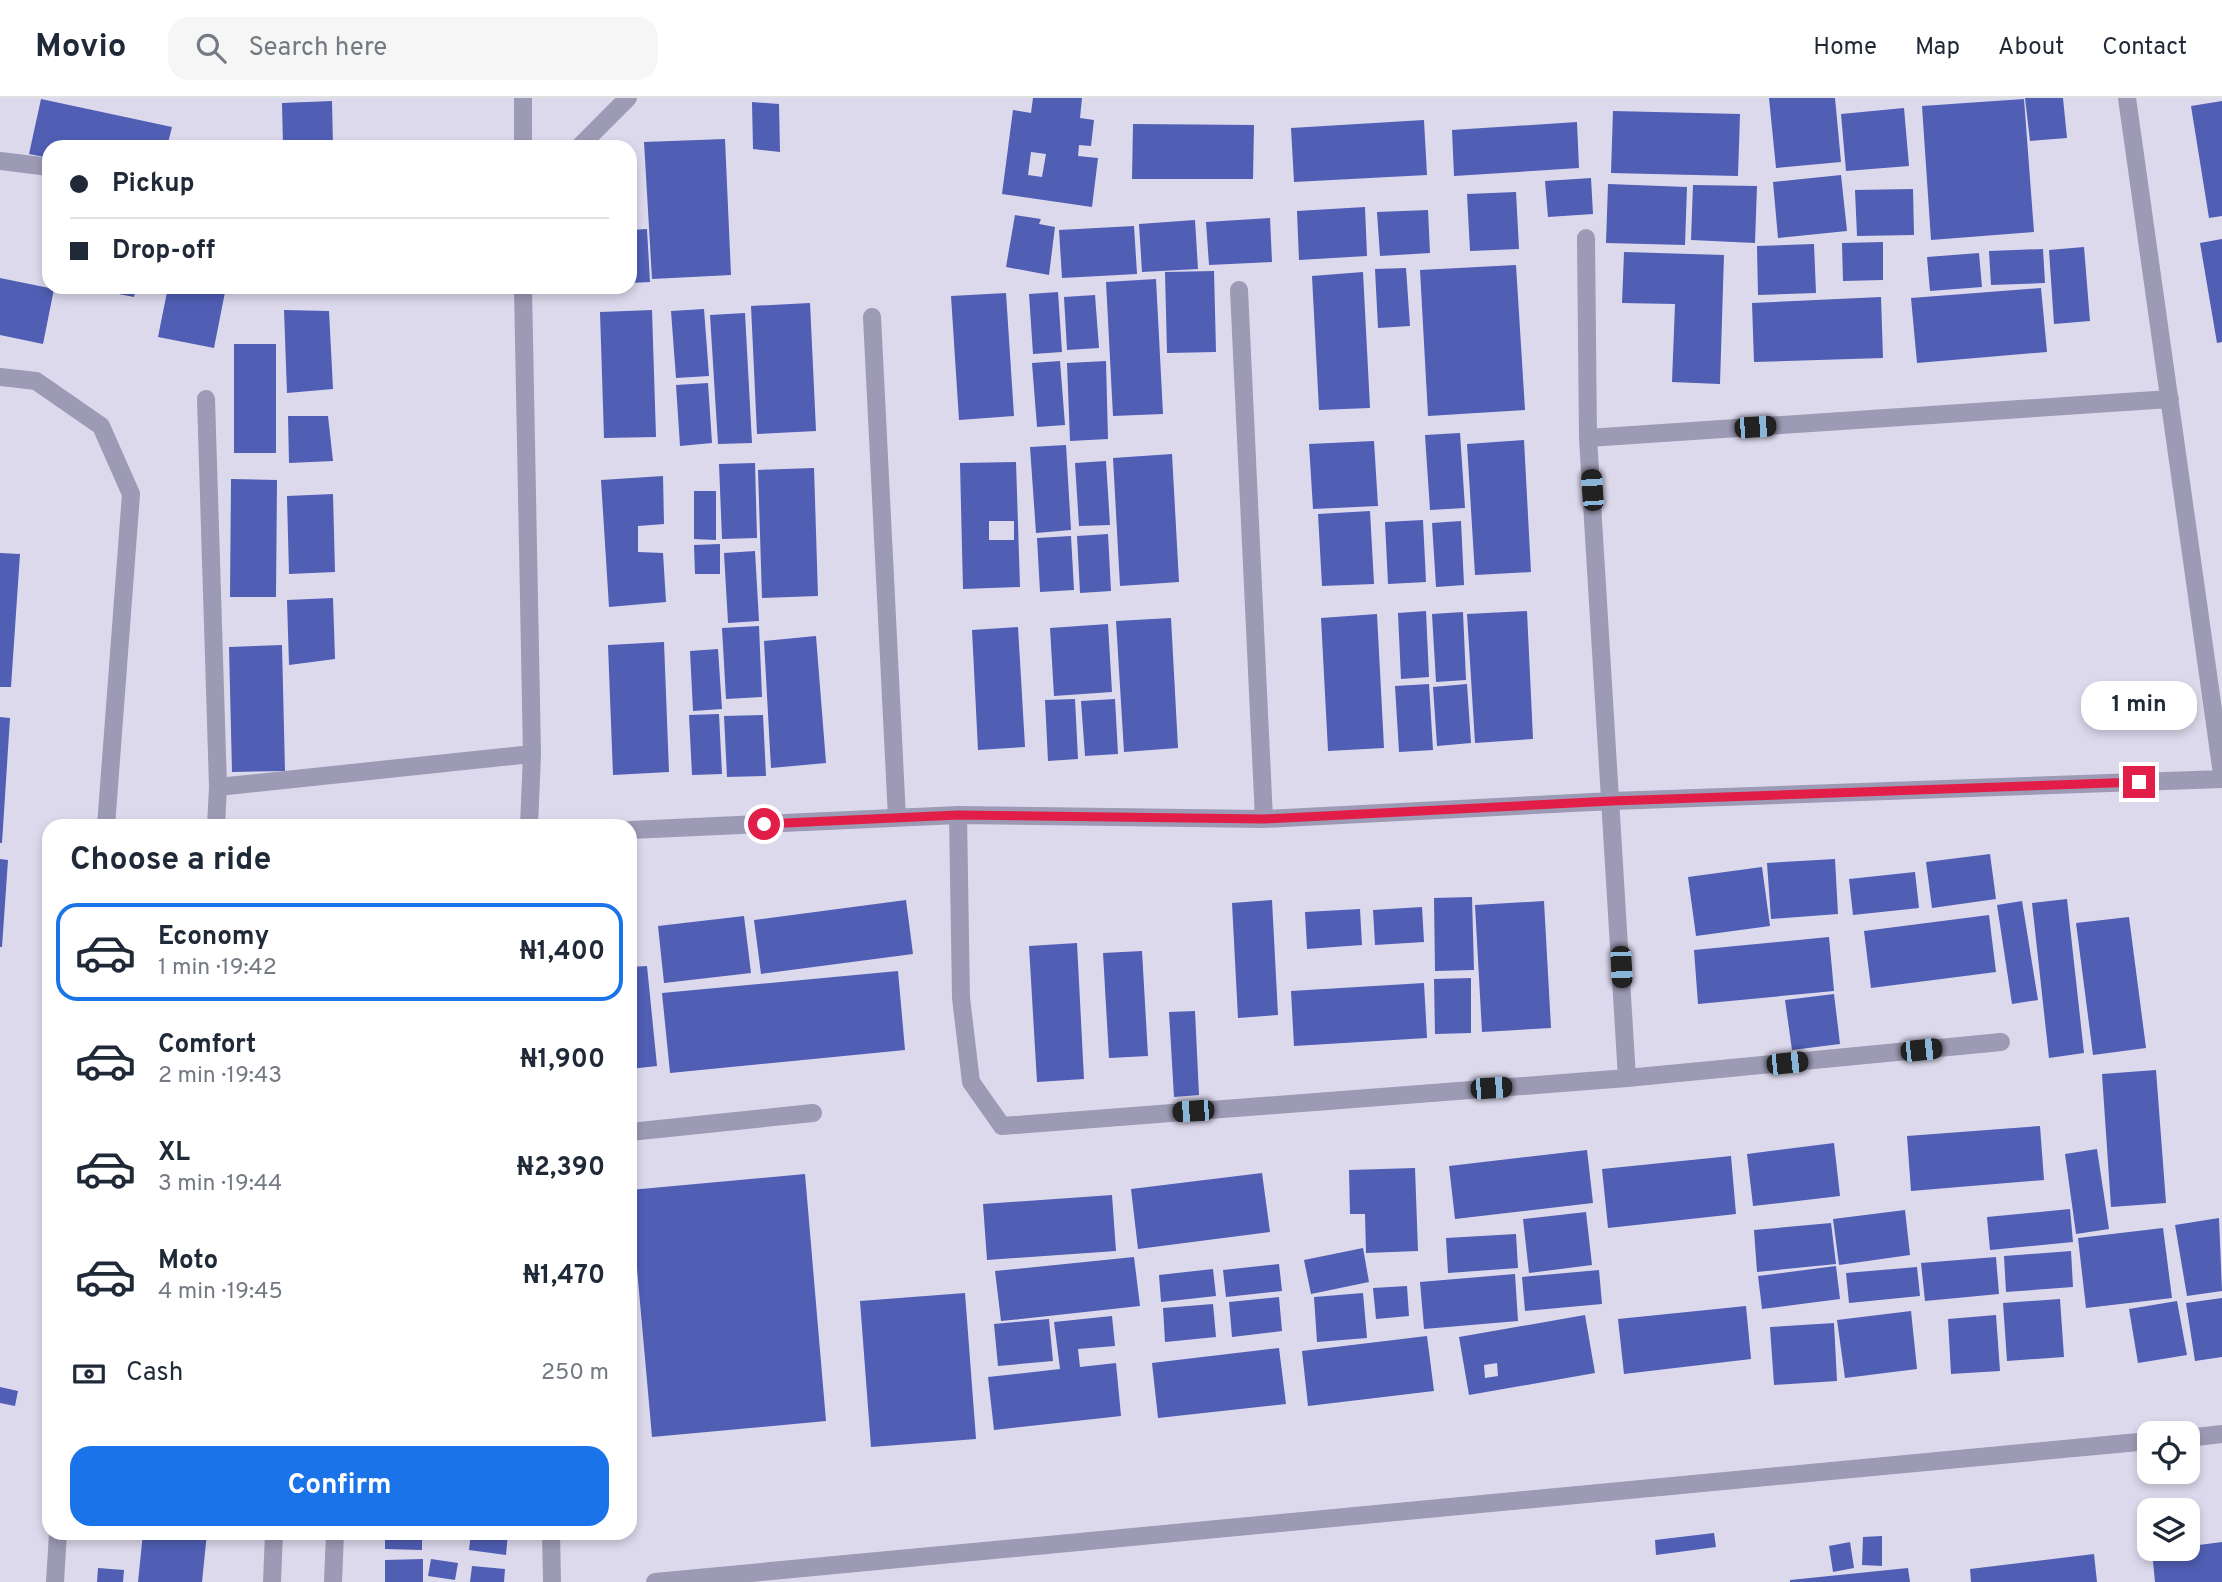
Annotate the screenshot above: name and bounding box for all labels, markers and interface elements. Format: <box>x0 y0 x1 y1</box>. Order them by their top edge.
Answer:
search box <box>168 17 658 80</box>
text: Movio <box>35 27 126 69</box>
icon: search <box>192 29 230 67</box>
text: Search here <box>248 32 387 65</box>
text: Home <box>1813 33 1877 63</box>
text: Map <box>1915 33 1960 63</box>
text: About <box>1998 33 2064 63</box>
text: Contact <box>2102 33 2187 63</box>
text: Pickup <box>112 168 195 201</box>
text: Drop-off <box>112 235 215 268</box>
car <box>1734 415 1777 439</box>
car <box>1581 468 1604 512</box>
callout: 1 min <box>2081 680 2197 730</box>
text: 1 min <box>2111 691 2167 720</box>
route end <box>2123 766 2155 798</box>
route start <box>748 808 780 840</box>
text: Choose a ride <box>70 841 271 881</box>
icon: car <box>74 921 137 984</box>
text: Economy <box>158 921 269 954</box>
text: ₦1,400 <box>519 936 605 969</box>
car <box>1610 945 1633 989</box>
text: 1 min · 19:42 <box>158 954 277 983</box>
icon: car <box>74 1029 137 1092</box>
text: Comfort <box>158 1029 256 1062</box>
car <box>1900 1037 1943 1063</box>
text: ₦1,900 <box>520 1044 605 1077</box>
car <box>1766 1050 1809 1076</box>
text: 2 min · 19:43 <box>158 1062 282 1091</box>
car <box>1470 1076 1513 1100</box>
car <box>1172 1099 1215 1123</box>
icon: car <box>74 1137 137 1200</box>
text: XL <box>158 1137 190 1170</box>
text: ₦2,390 <box>517 1152 605 1185</box>
text: 3 min · 19:44 <box>158 1170 282 1199</box>
icon: car <box>74 1245 137 1308</box>
text: Moto <box>158 1245 218 1278</box>
text: ₦1,470 <box>523 1260 605 1293</box>
text: 4 min · 19:45 <box>158 1278 283 1307</box>
icon: cash <box>70 1355 108 1393</box>
text: Cash <box>126 1357 183 1390</box>
text: 250 m <box>541 1359 609 1388</box>
map controls <box>2137 1421 2200 1561</box>
button: locate <box>2137 1421 2200 1484</box>
button: Confirm <box>70 1446 609 1526</box>
button: layers <box>2137 1498 2200 1561</box>

